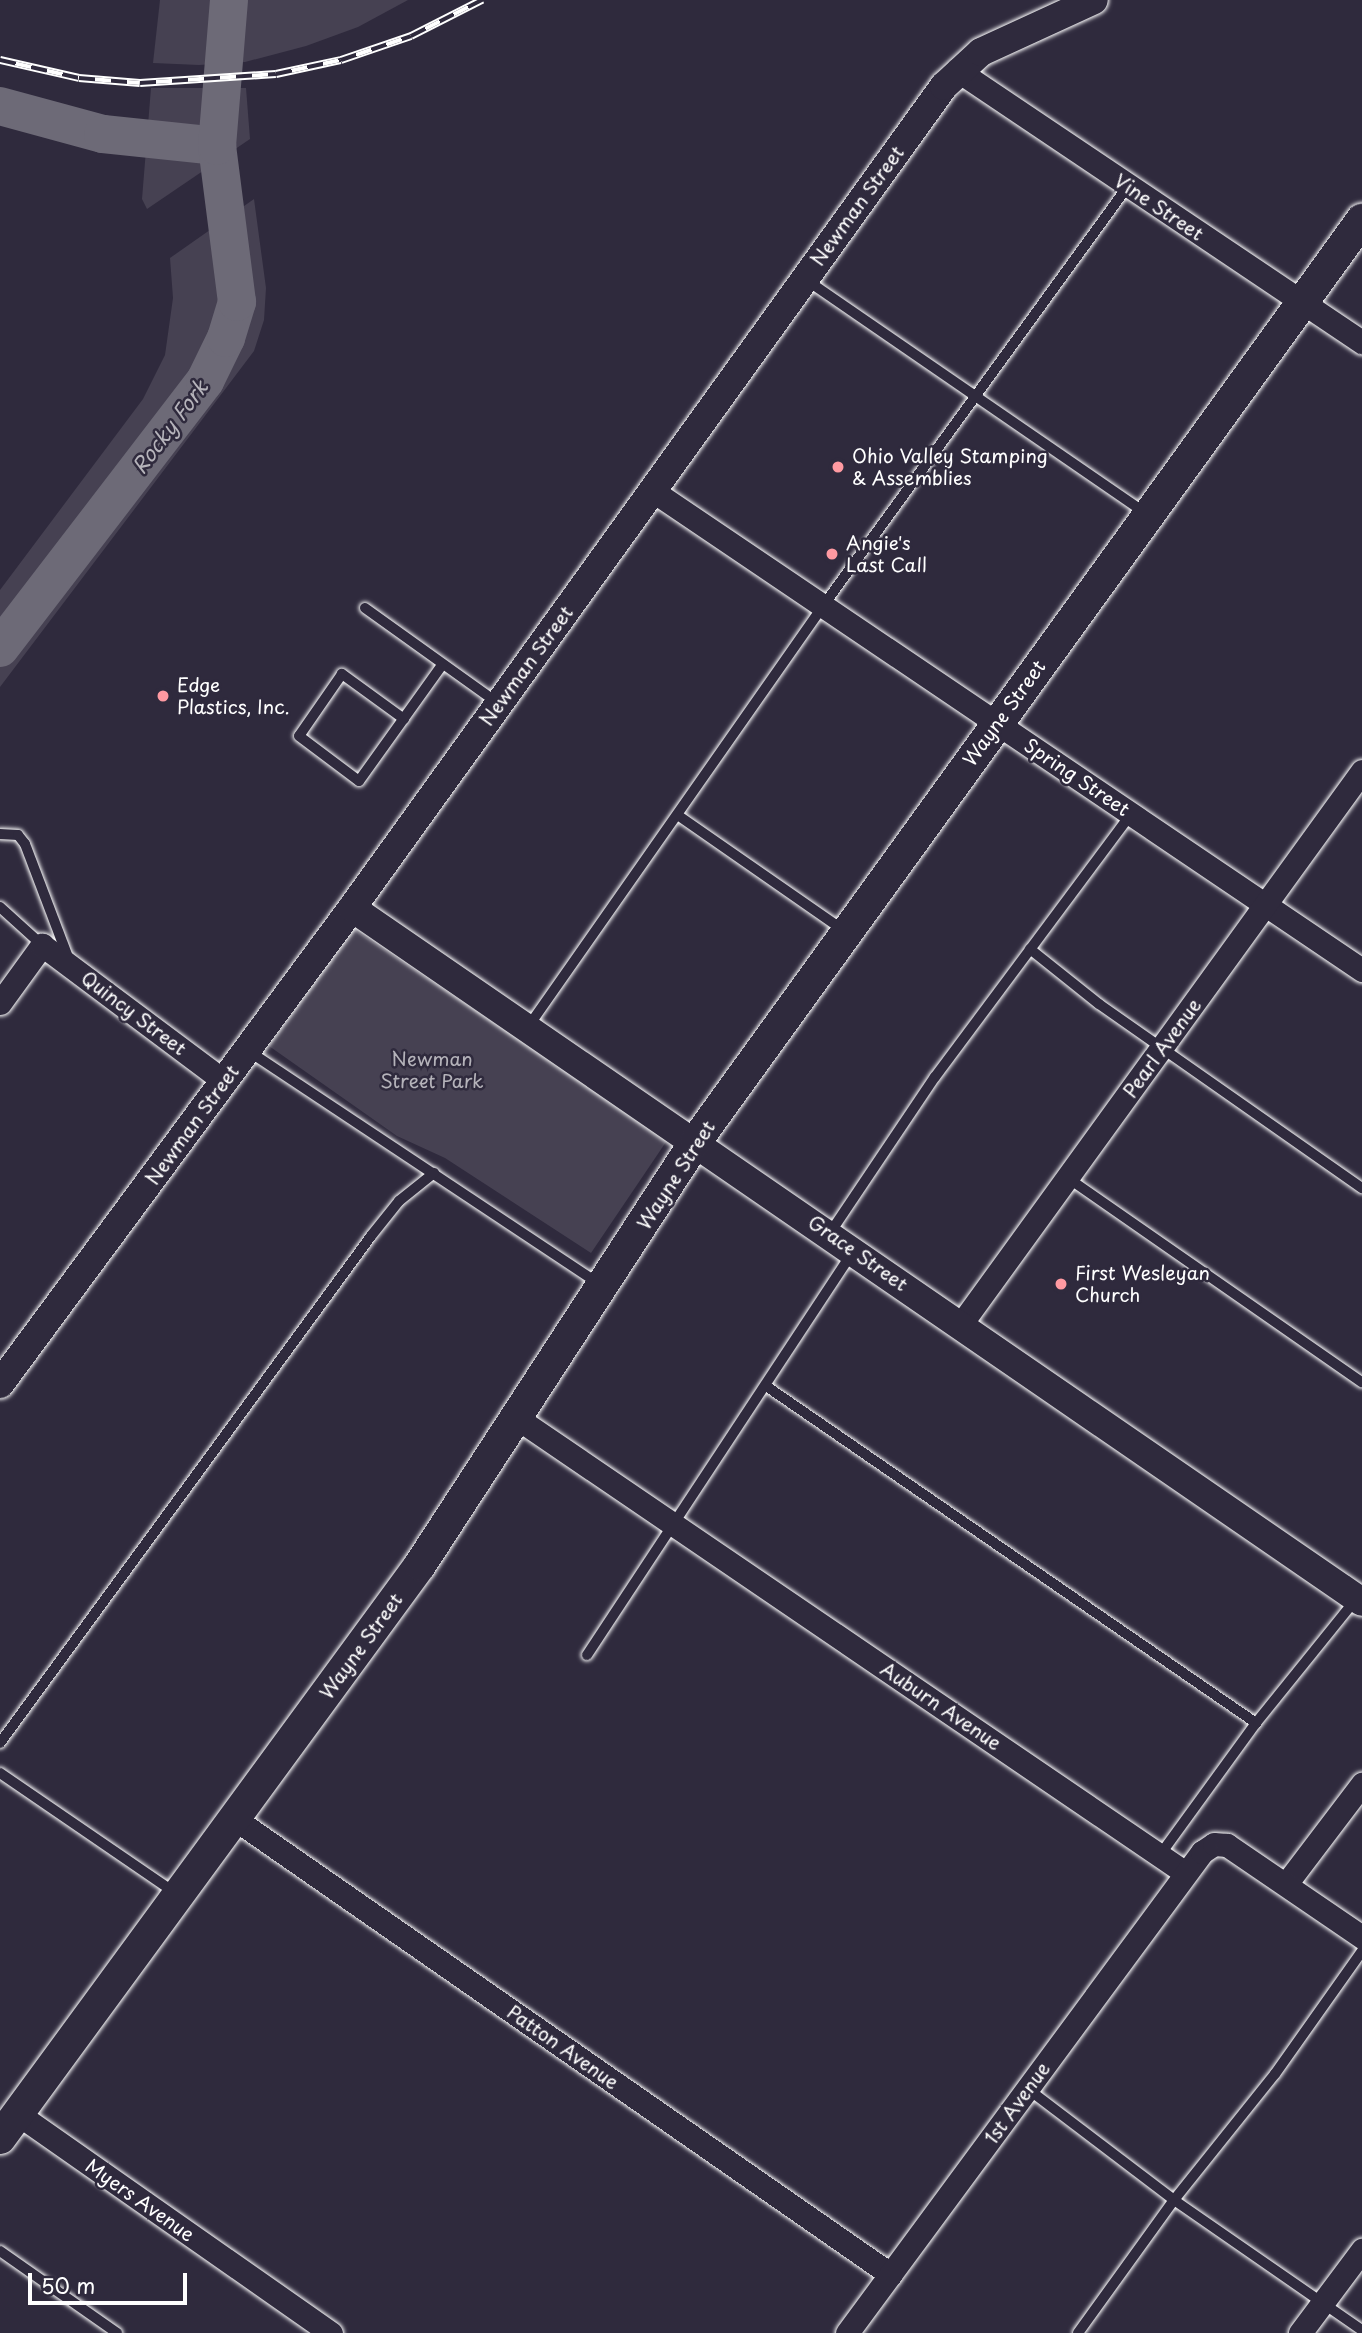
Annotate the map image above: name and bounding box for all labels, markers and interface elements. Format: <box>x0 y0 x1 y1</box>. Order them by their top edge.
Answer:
street label: Newman Street <box>805 141 909 271</box>
street label: Vine Street <box>1110 169 1208 245</box>
water label: Rocky Fork <box>125 373 213 479</box>
place label: Ohio Valley Stamping & Assemblies <box>852 445 1049 489</box>
marker: Ohio Valley Stamping & Assemblies <box>830 459 846 475</box>
place label: Angie's Last Call <box>846 532 927 576</box>
marker: Angie's Last Call <box>824 546 840 562</box>
street label: Newman Street <box>474 601 578 731</box>
street label: Wayne Street <box>957 655 1051 771</box>
place label: Edge Plastics, Inc. <box>177 674 290 718</box>
marker: Edge Plastics, Inc. <box>155 688 171 704</box>
street label: Spring Street <box>1020 734 1134 820</box>
street label: Quincy Street <box>77 966 191 1060</box>
street label: Pearl Avenue <box>1118 994 1206 1102</box>
park label: Newman Street Park <box>379 1048 485 1092</box>
street label: Newman Street <box>140 1060 244 1190</box>
street label: Wayne Street <box>632 1116 720 1234</box>
street label: Grace Street <box>803 1210 913 1296</box>
place label: First Wesleyan Church <box>1075 1262 1209 1306</box>
marker: First Wesleyan Church <box>1053 1276 1069 1292</box>
street label: Wayne Street <box>314 1588 408 1704</box>
street label: Auburn Avenue <box>877 1657 1005 1755</box>
street label: Patton Avenue <box>503 2000 623 2094</box>
street label: 1st Avenue <box>979 2057 1055 2149</box>
street label: Myers Avenue <box>81 2154 199 2246</box>
scale bar <box>32 2260 191 2304</box>
text: 50 m <box>41 2269 95 2301</box>

